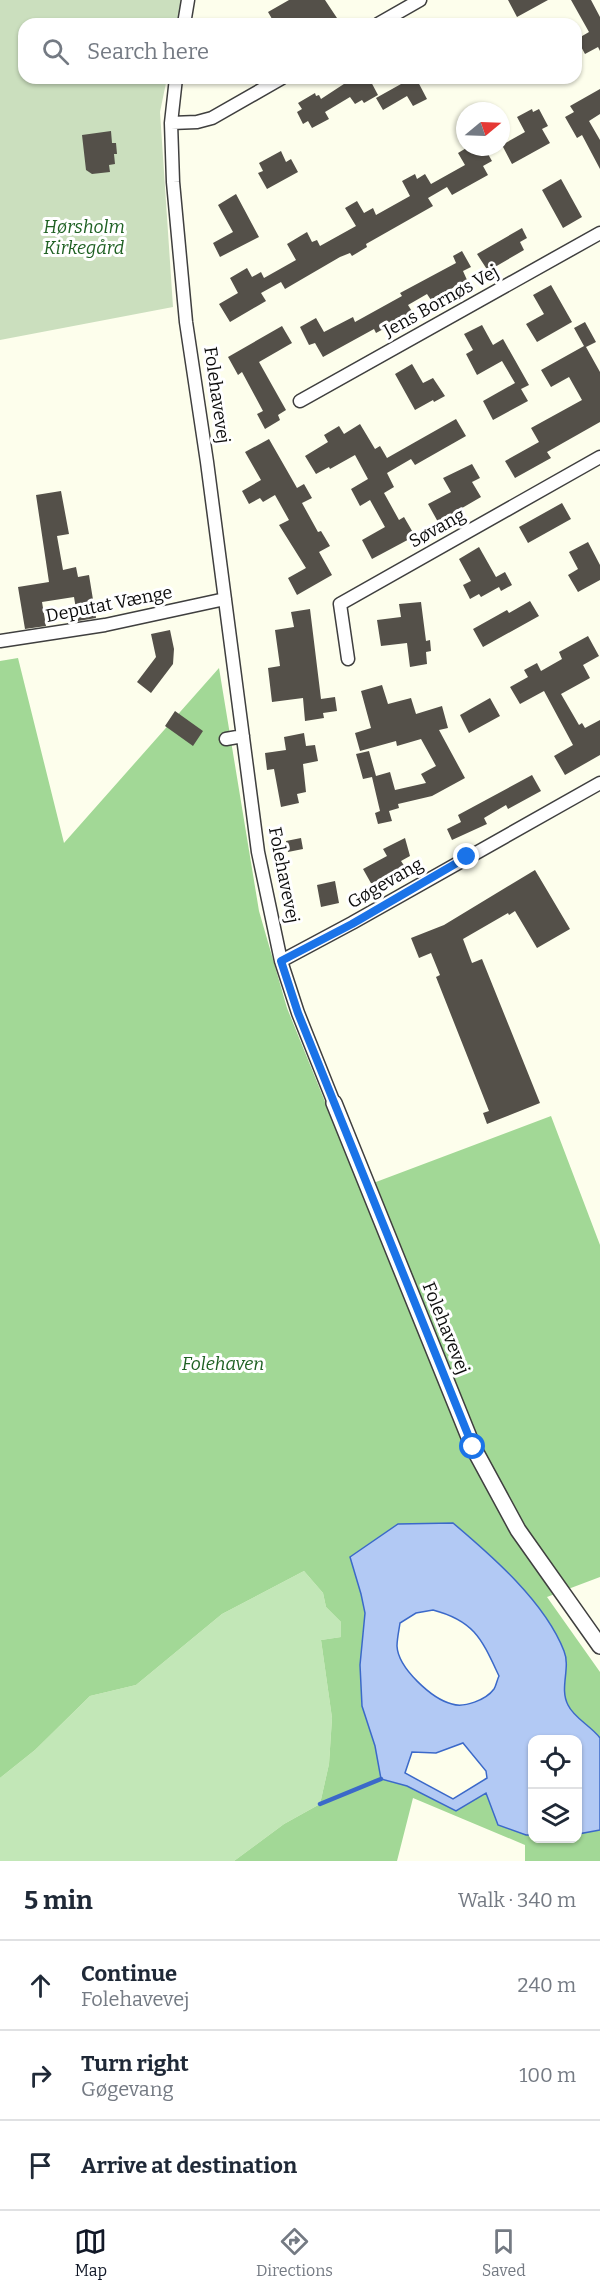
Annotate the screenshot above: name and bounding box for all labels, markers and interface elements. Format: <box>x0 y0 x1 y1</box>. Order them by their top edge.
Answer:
search box <box>18 18 582 84</box>
icon: search <box>39 35 72 68</box>
text: Search here <box>87 38 209 65</box>
north arrow <box>456 102 510 156</box>
park label: Hørsholm Kirkegård <box>43 216 125 259</box>
street label: Jens Bornøs Vej <box>379 260 502 342</box>
street label: Folehavevej <box>199 345 235 445</box>
street label: Søvang <box>405 504 469 552</box>
street label: Deputat Vænge <box>44 581 174 627</box>
street label: Folehavevej <box>264 825 304 925</box>
route end <box>453 843 479 869</box>
street label: Gøgevang <box>343 853 427 913</box>
street label: Folehavevej <box>418 1279 474 1377</box>
park label: Folehaven <box>182 1353 264 1375</box>
route start <box>459 1433 485 1459</box>
map controls <box>528 1735 582 1843</box>
button: locate <box>528 1735 582 1789</box>
button: layers <box>528 1789 582 1843</box>
text: 5 min <box>24 1885 93 1916</box>
text: Walk · 340 m <box>458 1888 576 1912</box>
text: Continue <box>81 1960 177 1987</box>
icon: ahead <box>24 1969 57 2002</box>
text: 240 m <box>518 1973 576 1997</box>
text: Folehavevej <box>81 1987 189 2011</box>
text: Turn right <box>81 2050 189 2077</box>
icon: right <box>24 2059 57 2092</box>
text: 100 m <box>519 2063 576 2087</box>
text: Gøgevang <box>81 2077 174 2101</box>
icon: arrive <box>24 2149 57 2182</box>
text: Arrive at destination <box>81 2152 297 2179</box>
tab: Map <box>74 2225 107 2280</box>
tab: Directions <box>256 2225 333 2280</box>
tab: Saved <box>482 2225 526 2280</box>

